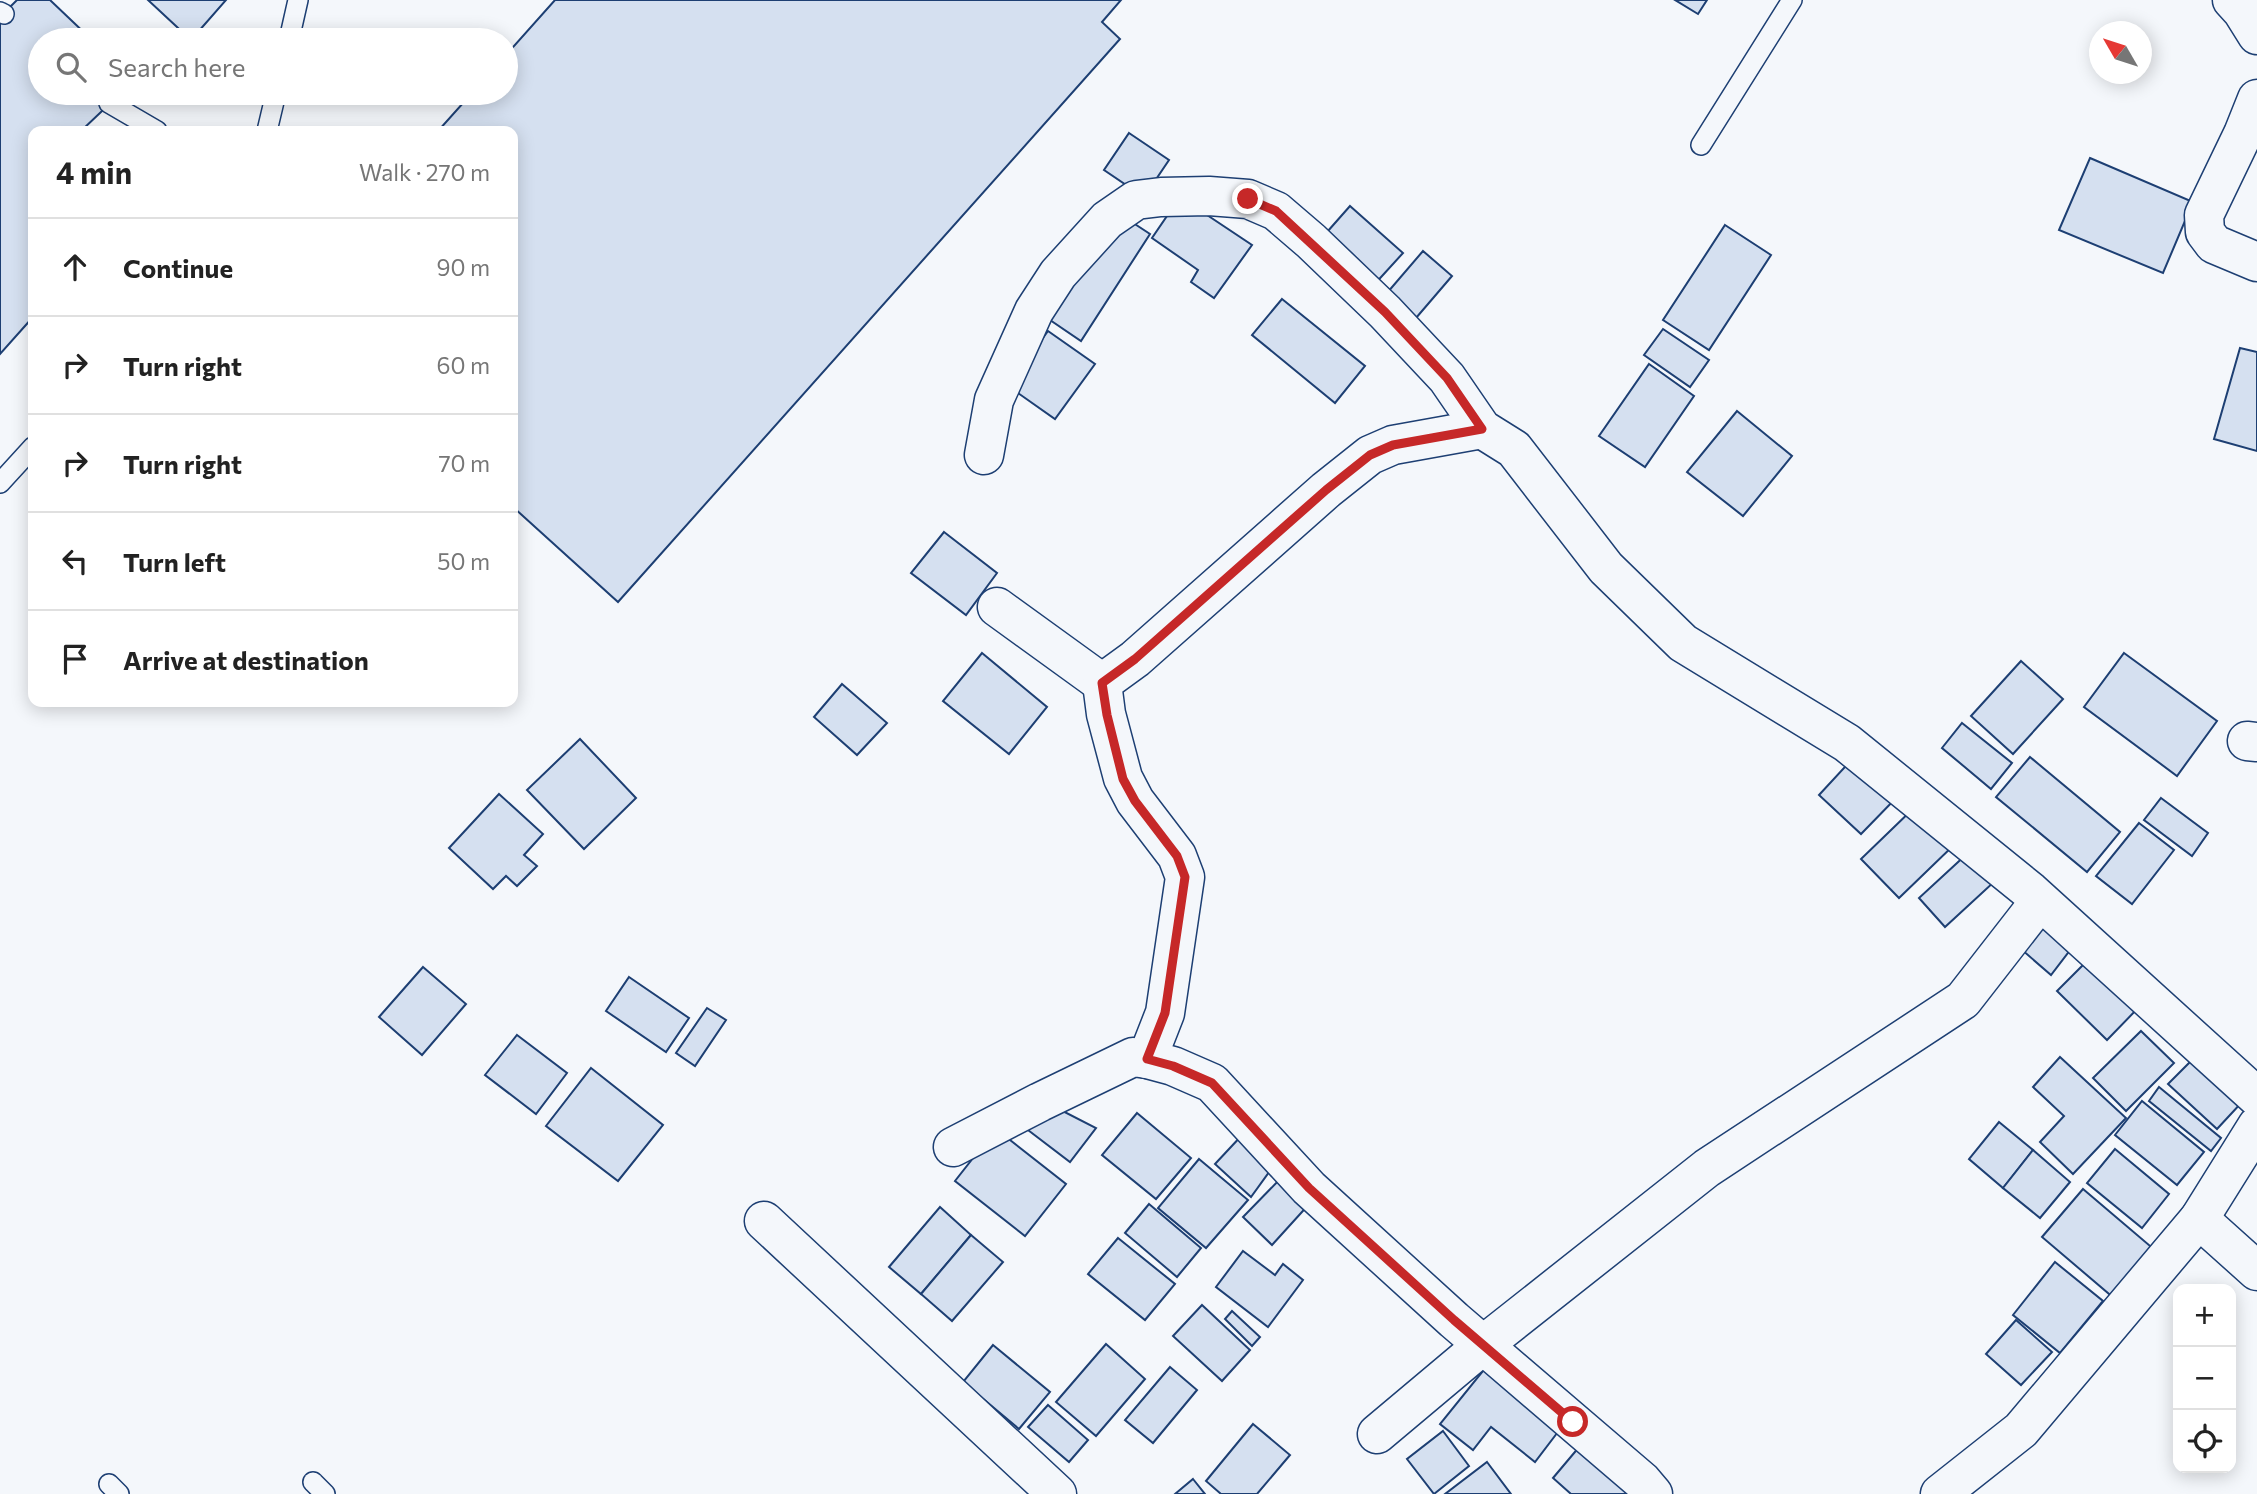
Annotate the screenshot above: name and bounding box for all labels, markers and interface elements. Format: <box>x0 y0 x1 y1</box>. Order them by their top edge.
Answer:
north arrow <box>2089 21 2152 84</box>
search box <box>28 28 518 105</box>
icon: search <box>52 48 90 86</box>
text: Search here <box>108 51 246 82</box>
text: 4 min <box>56 153 132 190</box>
text: Walk · 270 m <box>359 158 490 186</box>
route end <box>1232 183 1263 214</box>
icon: ahead <box>56 248 94 286</box>
text: Continue <box>123 252 233 283</box>
text: 90 m <box>437 253 490 281</box>
icon: right <box>56 346 94 384</box>
text: Turn right <box>123 350 242 381</box>
text: 60 m <box>437 351 490 379</box>
icon: right <box>56 444 94 482</box>
text: Turn right <box>123 448 242 479</box>
text: 70 m <box>438 449 490 477</box>
icon: left <box>56 542 94 580</box>
text: Turn left <box>123 546 226 577</box>
text: 50 m <box>437 547 490 575</box>
icon: arrive <box>56 640 94 678</box>
text: Arrive at destination <box>123 644 369 675</box>
map controls <box>2173 1284 2236 1473</box>
button: + <box>2173 1284 2236 1347</box>
button: − <box>2173 1347 2236 1410</box>
route start <box>1557 1406 1588 1437</box>
button: locate <box>2173 1410 2236 1473</box>

